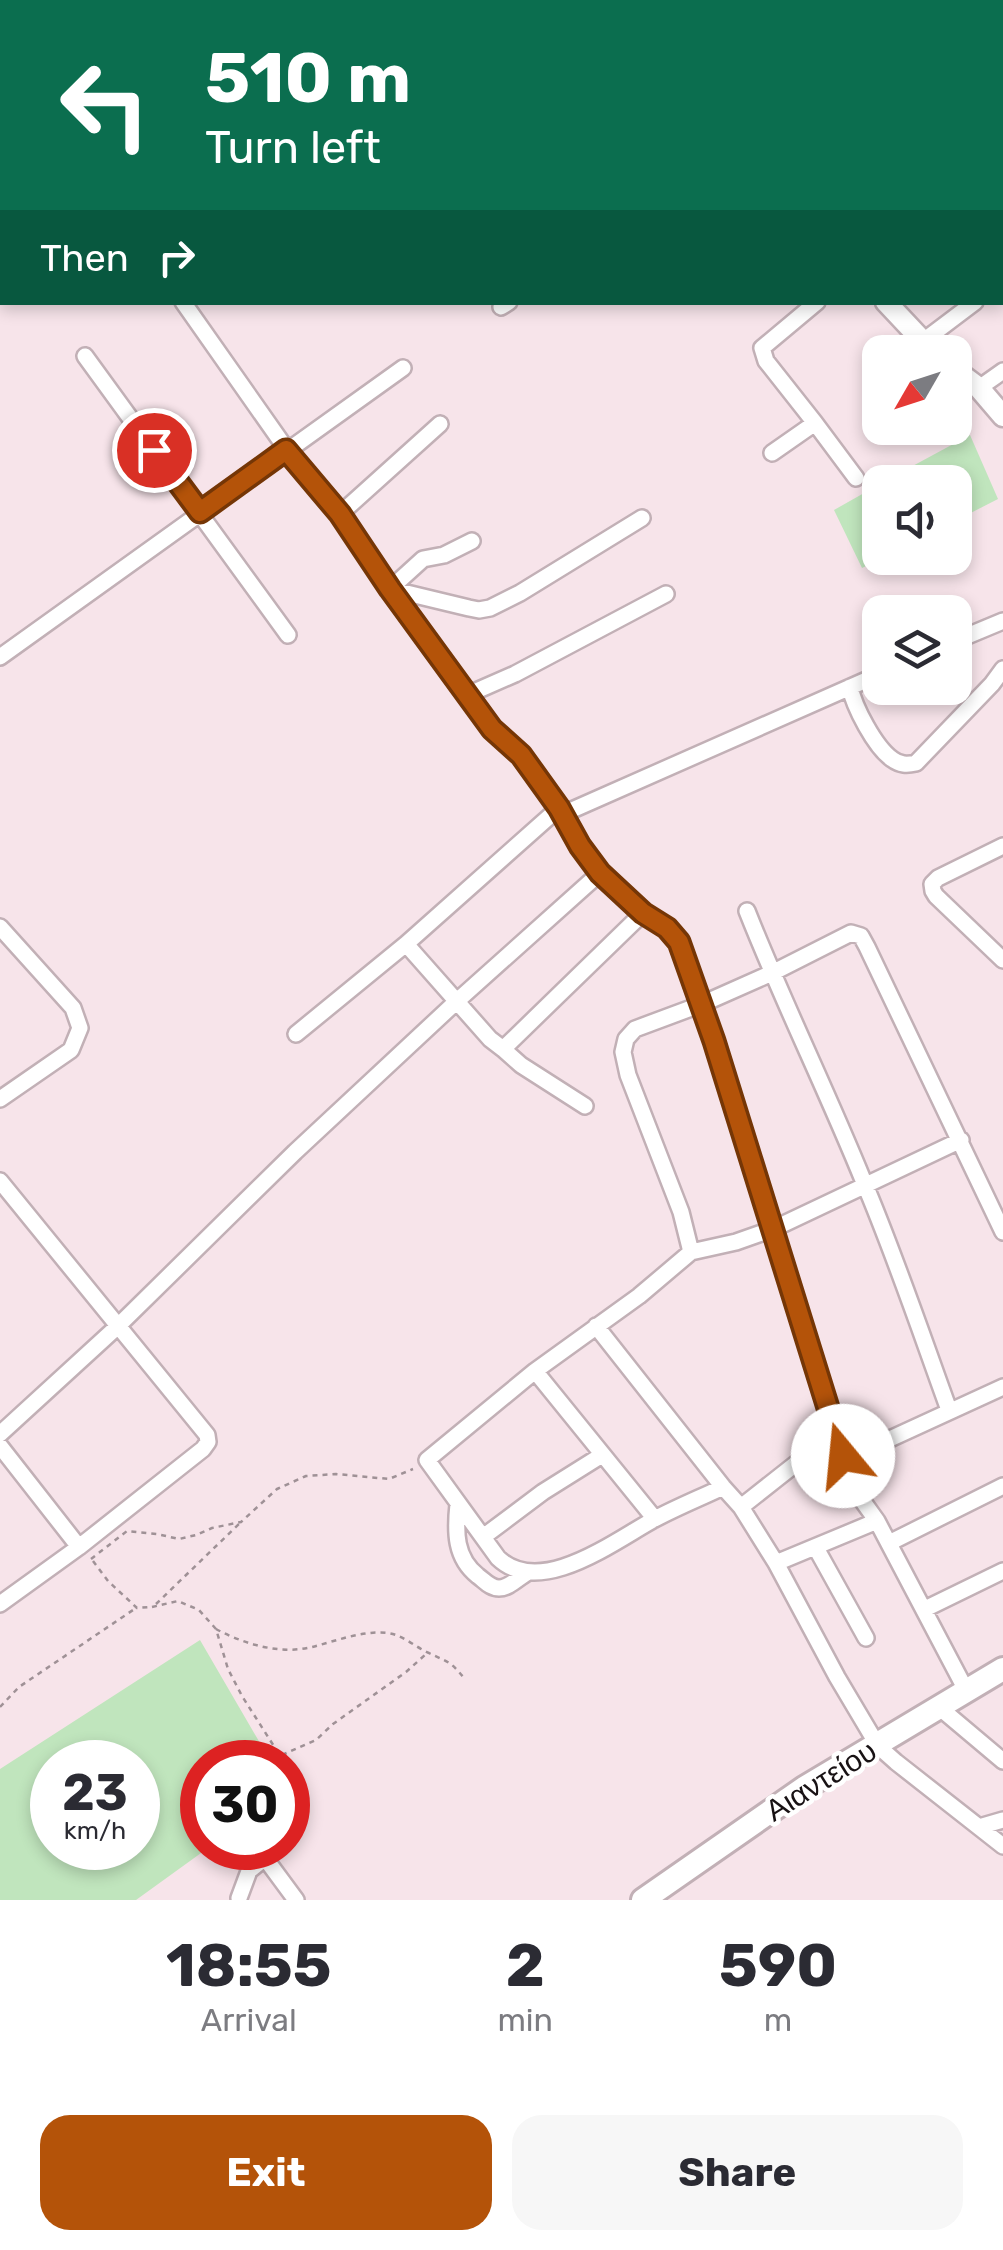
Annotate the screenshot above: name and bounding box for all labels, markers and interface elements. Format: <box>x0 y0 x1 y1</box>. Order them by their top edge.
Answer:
text: 510 m <box>205 37 411 120</box>
icon: left <box>40 40 170 170</box>
text: Turn left <box>205 121 381 174</box>
icon: right <box>149 230 204 285</box>
text: Then <box>40 235 129 281</box>
north arrow <box>862 335 972 445</box>
map controls <box>862 335 972 705</box>
pin <box>112 408 197 493</box>
icon: arrive <box>127 423 182 478</box>
button: sound <box>862 465 972 575</box>
button: layers <box>862 595 972 705</box>
position arrow <box>791 1404 895 1508</box>
street label: Αιαντείου <box>759 1733 883 1829</box>
speed limit sign: 30 <box>180 1740 310 1870</box>
text: 23 <box>62 1763 128 1823</box>
text: km/h <box>64 1816 126 1845</box>
text: 18:55 <box>166 1930 331 2001</box>
text: 2 <box>506 1930 545 2001</box>
text: 590 <box>719 1930 837 2001</box>
text: Arrival <box>201 2001 297 2039</box>
text: min <box>497 2001 553 2039</box>
text: m <box>764 2001 792 2039</box>
button: Exit <box>40 2115 492 2230</box>
button: Share <box>512 2115 963 2230</box>

